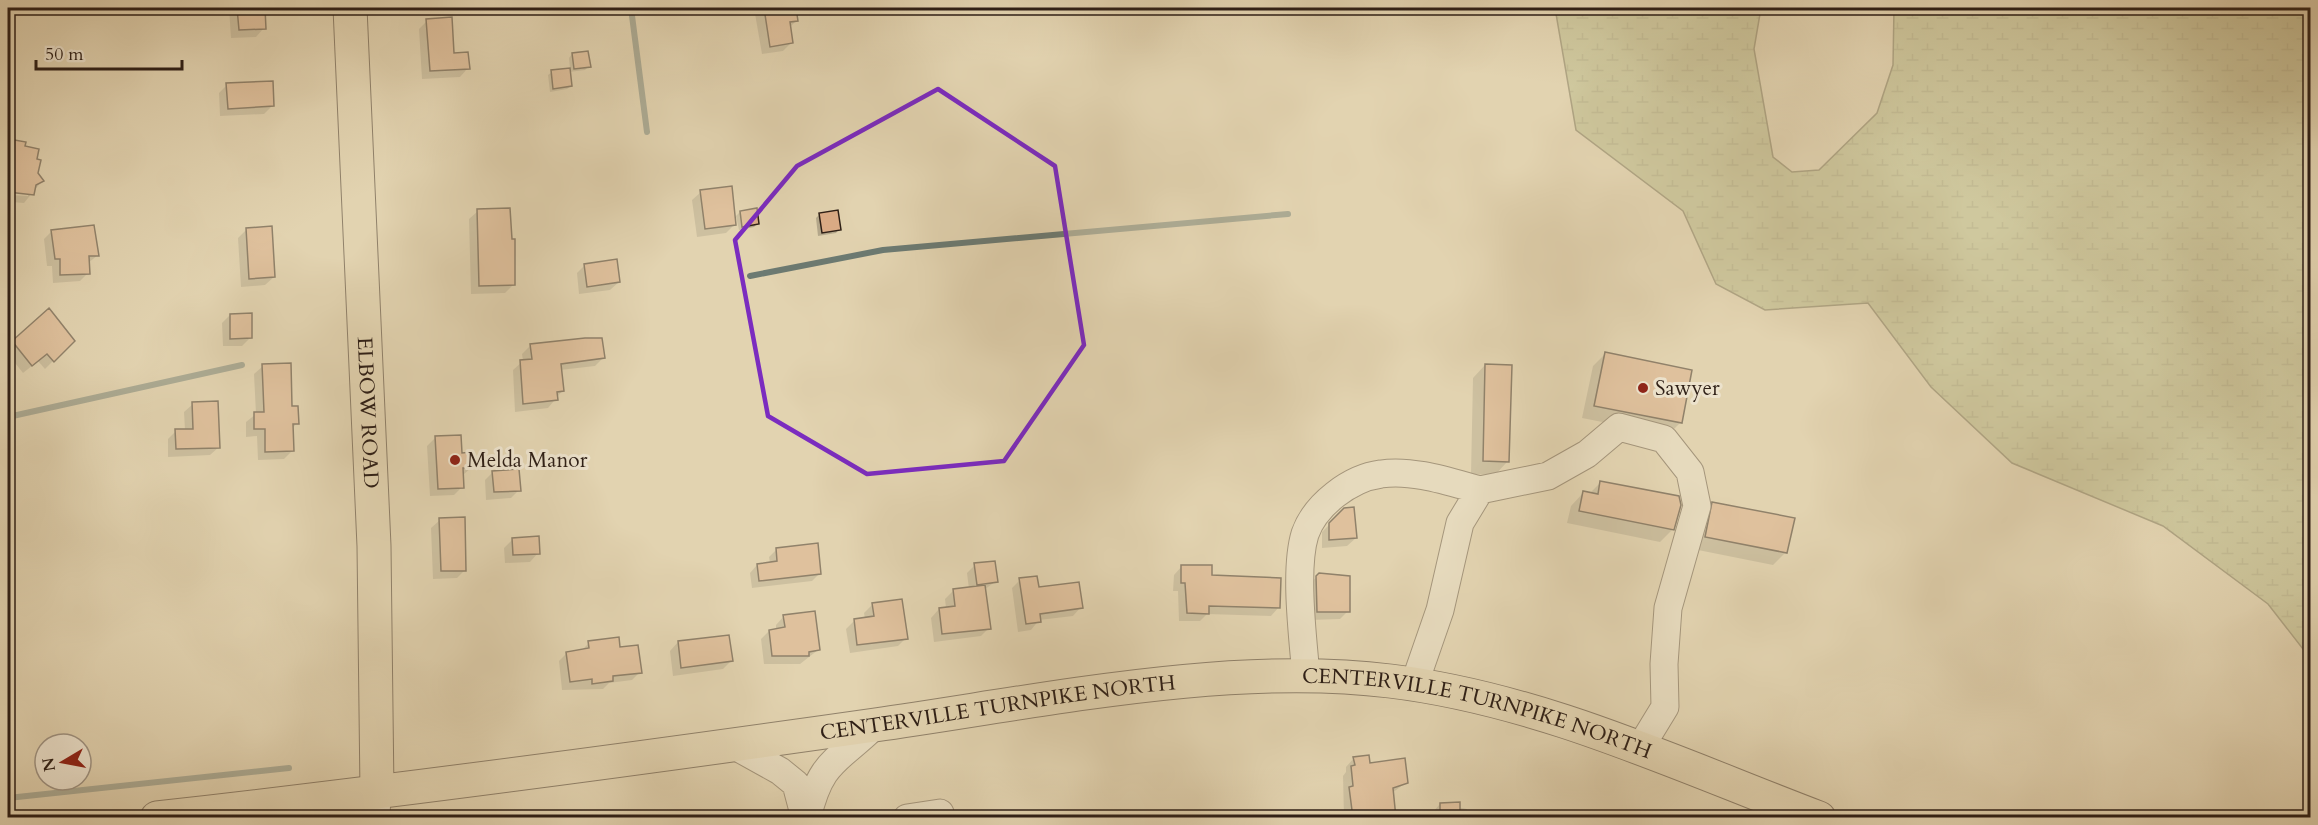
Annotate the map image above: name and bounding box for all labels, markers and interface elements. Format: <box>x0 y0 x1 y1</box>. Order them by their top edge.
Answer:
scale bar <box>36 33 182 71</box>
text: 50 m <box>45 42 84 67</box>
street label: ELBOW ROAD <box>350 336 385 489</box>
place label: Sawyer <box>1655 374 1720 403</box>
marker: Sawyer <box>1636 381 1650 395</box>
place label: Melda Manor <box>467 446 588 475</box>
marker: Melda Manor <box>448 453 462 467</box>
street label: CENTERVILLE TURNPIKE NORTH <box>1302 662 1656 766</box>
street label: CENTERVILLE TURNPIKE NORTH <box>818 668 1177 748</box>
north arrow <box>33 732 93 792</box>
text: N <box>37 756 61 773</box>

